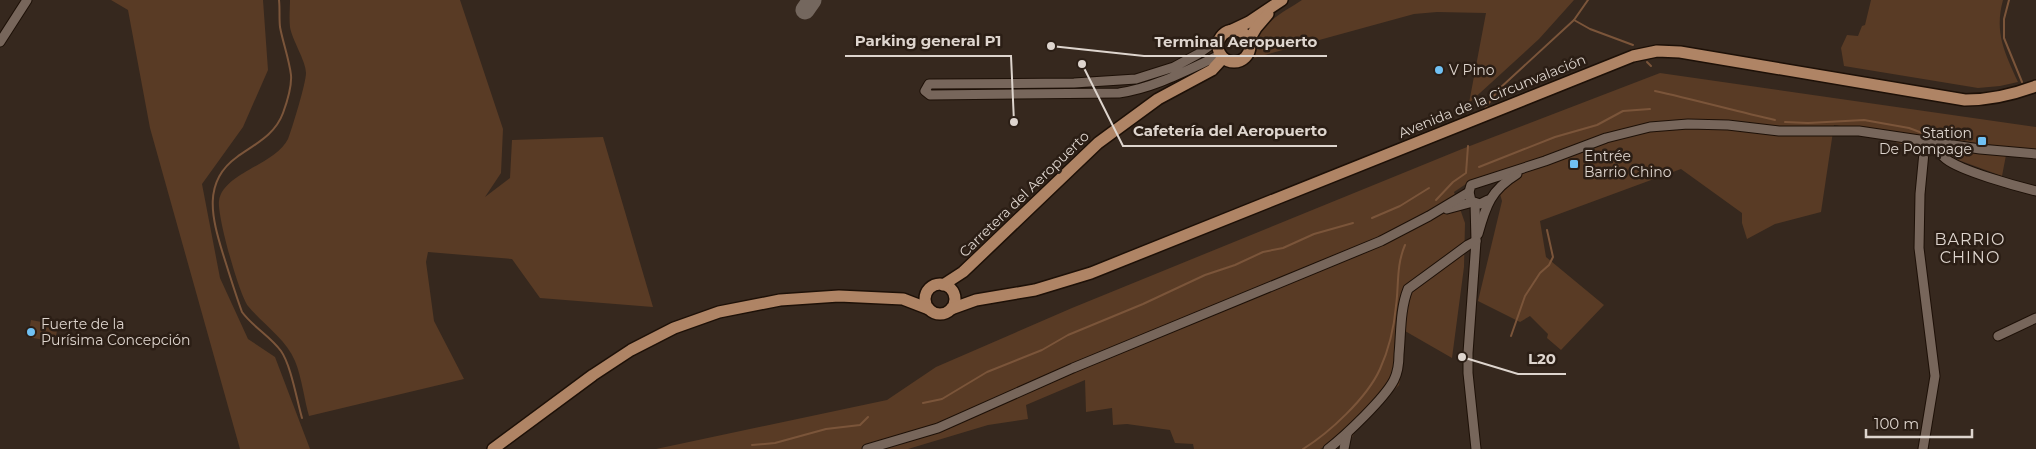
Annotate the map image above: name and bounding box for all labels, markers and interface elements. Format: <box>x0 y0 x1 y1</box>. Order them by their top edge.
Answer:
callout: Parking general P1 <box>845 26 1011 56</box>
callout: Terminal Aeropuerto <box>1144 26 1327 56</box>
text: Parking general P1 <box>855 31 1001 50</box>
text: Terminal Aeropuerto <box>1155 32 1318 51</box>
street label: Avenida de la Circunvalación <box>1396 50 1588 142</box>
place label: V Pino <box>1449 61 1495 79</box>
marker: V Pino <box>1433 64 1445 76</box>
callout: Cafetería del Aeropuerto <box>1123 116 1337 146</box>
text: Cafetería del Aeropuerto <box>1133 121 1327 140</box>
place label: Station De Pompage <box>1879 124 1972 158</box>
street label: Carretera del Aeropuerto <box>955 127 1093 261</box>
marker: Station De Pompage <box>1976 135 1988 147</box>
place label: Entrée Barrio Chino <box>1584 147 1672 181</box>
marker: Entrée Barrio Chino <box>1568 158 1580 170</box>
district label: BARRIO CHINO <box>1935 230 2005 267</box>
place label: Fuerte de la Purísima Concepción <box>41 315 190 349</box>
marker: Fuerte de la Purísima Concepción <box>25 326 37 338</box>
callout: L20 <box>1518 344 1566 374</box>
text: L20 <box>1528 349 1556 368</box>
scale bar <box>1866 406 1972 438</box>
text: 100 m <box>1874 414 1919 433</box>

